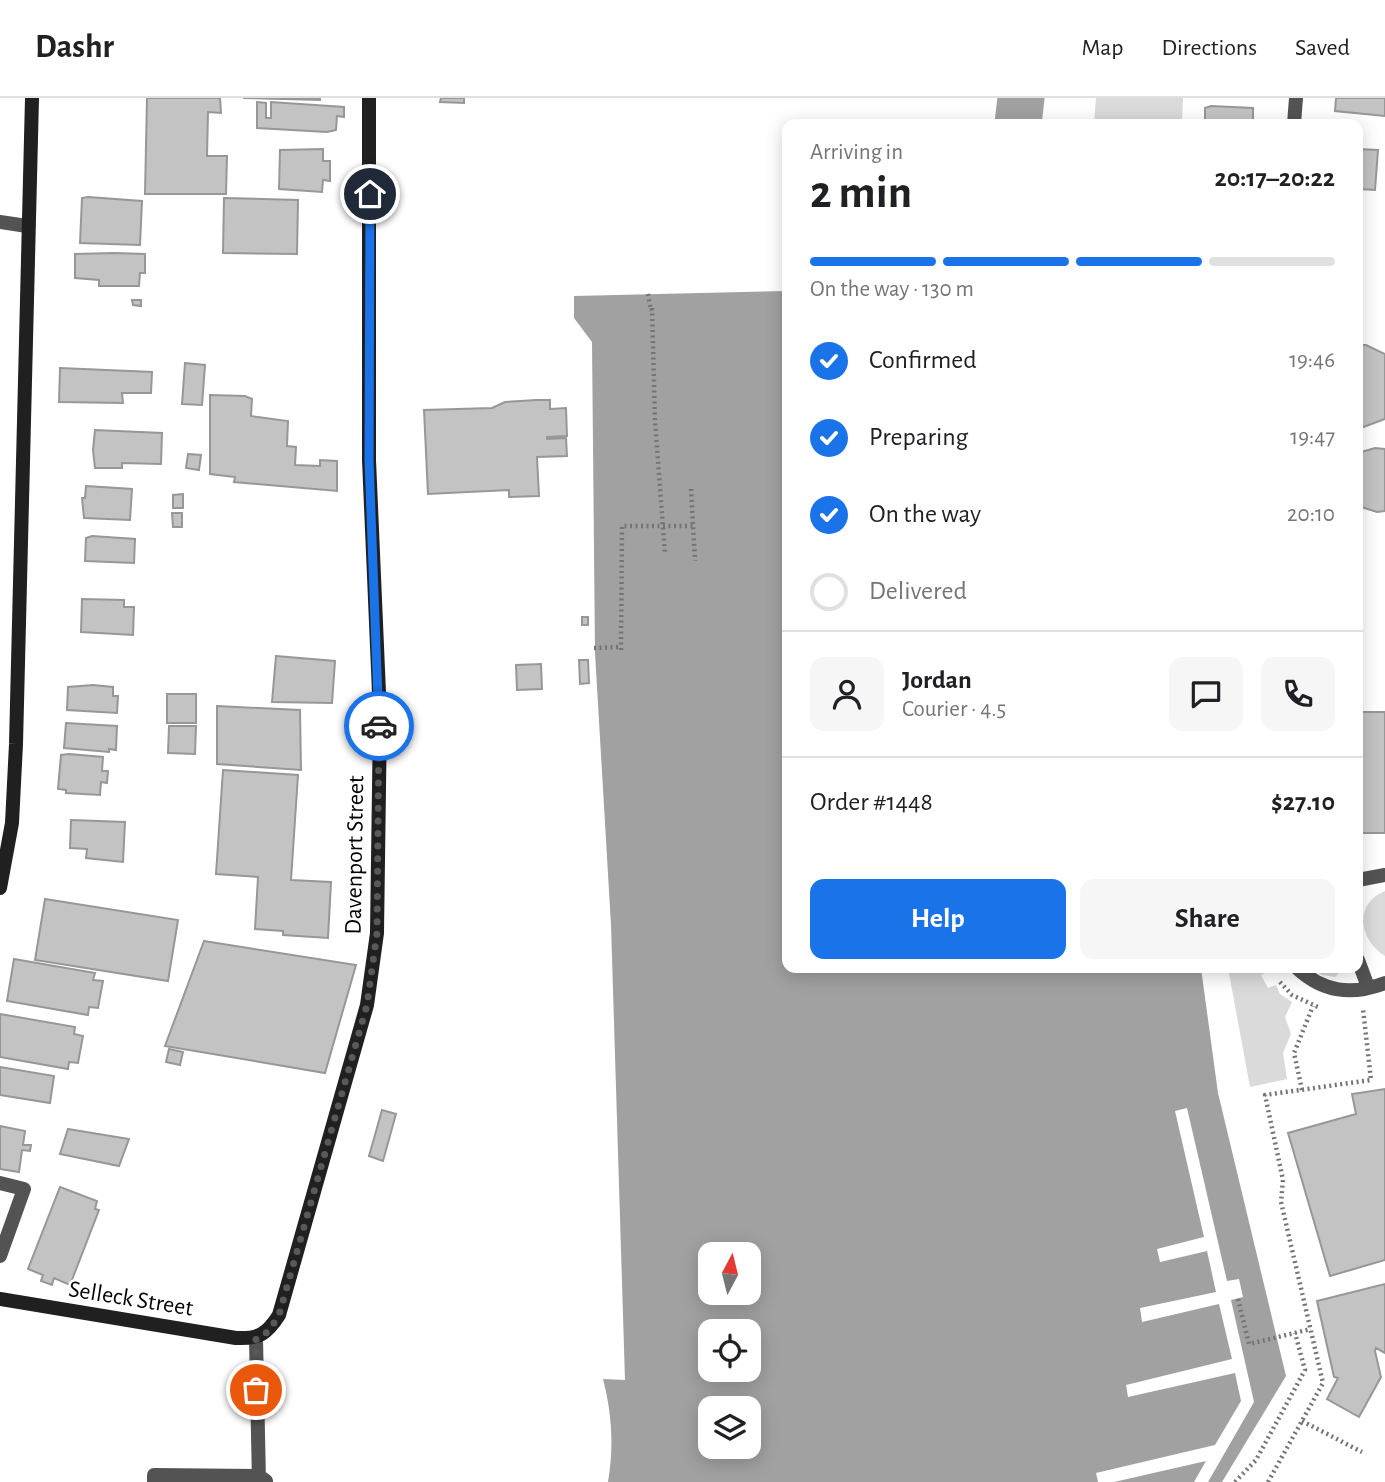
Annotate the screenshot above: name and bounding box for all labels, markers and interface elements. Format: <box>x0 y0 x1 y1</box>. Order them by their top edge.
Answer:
text: Dashr <box>35 31 114 64</box>
text: Map <box>1081 36 1123 60</box>
text: Directions <box>1161 36 1257 60</box>
text: Saved <box>1295 36 1350 60</box>
text: Arriving in <box>810 141 903 164</box>
pin <box>340 164 400 224</box>
text: 20:17–20:22 <box>1214 165 1335 191</box>
text: 2 min <box>810 170 912 216</box>
icon: home <box>351 175 389 213</box>
text: On the way · 130 m <box>810 278 974 301</box>
icon: check <box>810 342 848 380</box>
text: Confirmed <box>869 347 977 373</box>
text: 19:46 <box>1289 349 1335 372</box>
icon: check <box>810 419 848 457</box>
text: Preparing <box>869 424 968 450</box>
text: 19:47 <box>1290 426 1335 449</box>
icon: check <box>810 496 848 534</box>
text: On the way <box>869 501 981 527</box>
text: 20:10 <box>1287 503 1335 526</box>
text: Delivered <box>869 578 967 604</box>
button: person <box>810 657 884 731</box>
button: chat <box>1169 657 1243 731</box>
button: phone <box>1261 657 1335 731</box>
text: Jordan <box>902 667 972 693</box>
courier <box>344 691 414 761</box>
text: Courier · 4.5 <box>902 698 1006 721</box>
icon: car <box>360 707 398 745</box>
street label: Davenport Street <box>342 775 368 935</box>
text: Order #1448 <box>810 789 933 815</box>
text: $27.10 <box>1271 789 1335 815</box>
button: Help <box>810 879 1066 959</box>
button: Share <box>1080 879 1335 959</box>
north arrow <box>698 1242 761 1306</box>
map controls <box>698 1242 761 1459</box>
street label: Selleck Street <box>67 1277 195 1321</box>
button: locate <box>698 1319 761 1382</box>
pin <box>226 1360 286 1420</box>
icon: bag <box>237 1371 275 1409</box>
button: layers <box>698 1396 761 1459</box>

